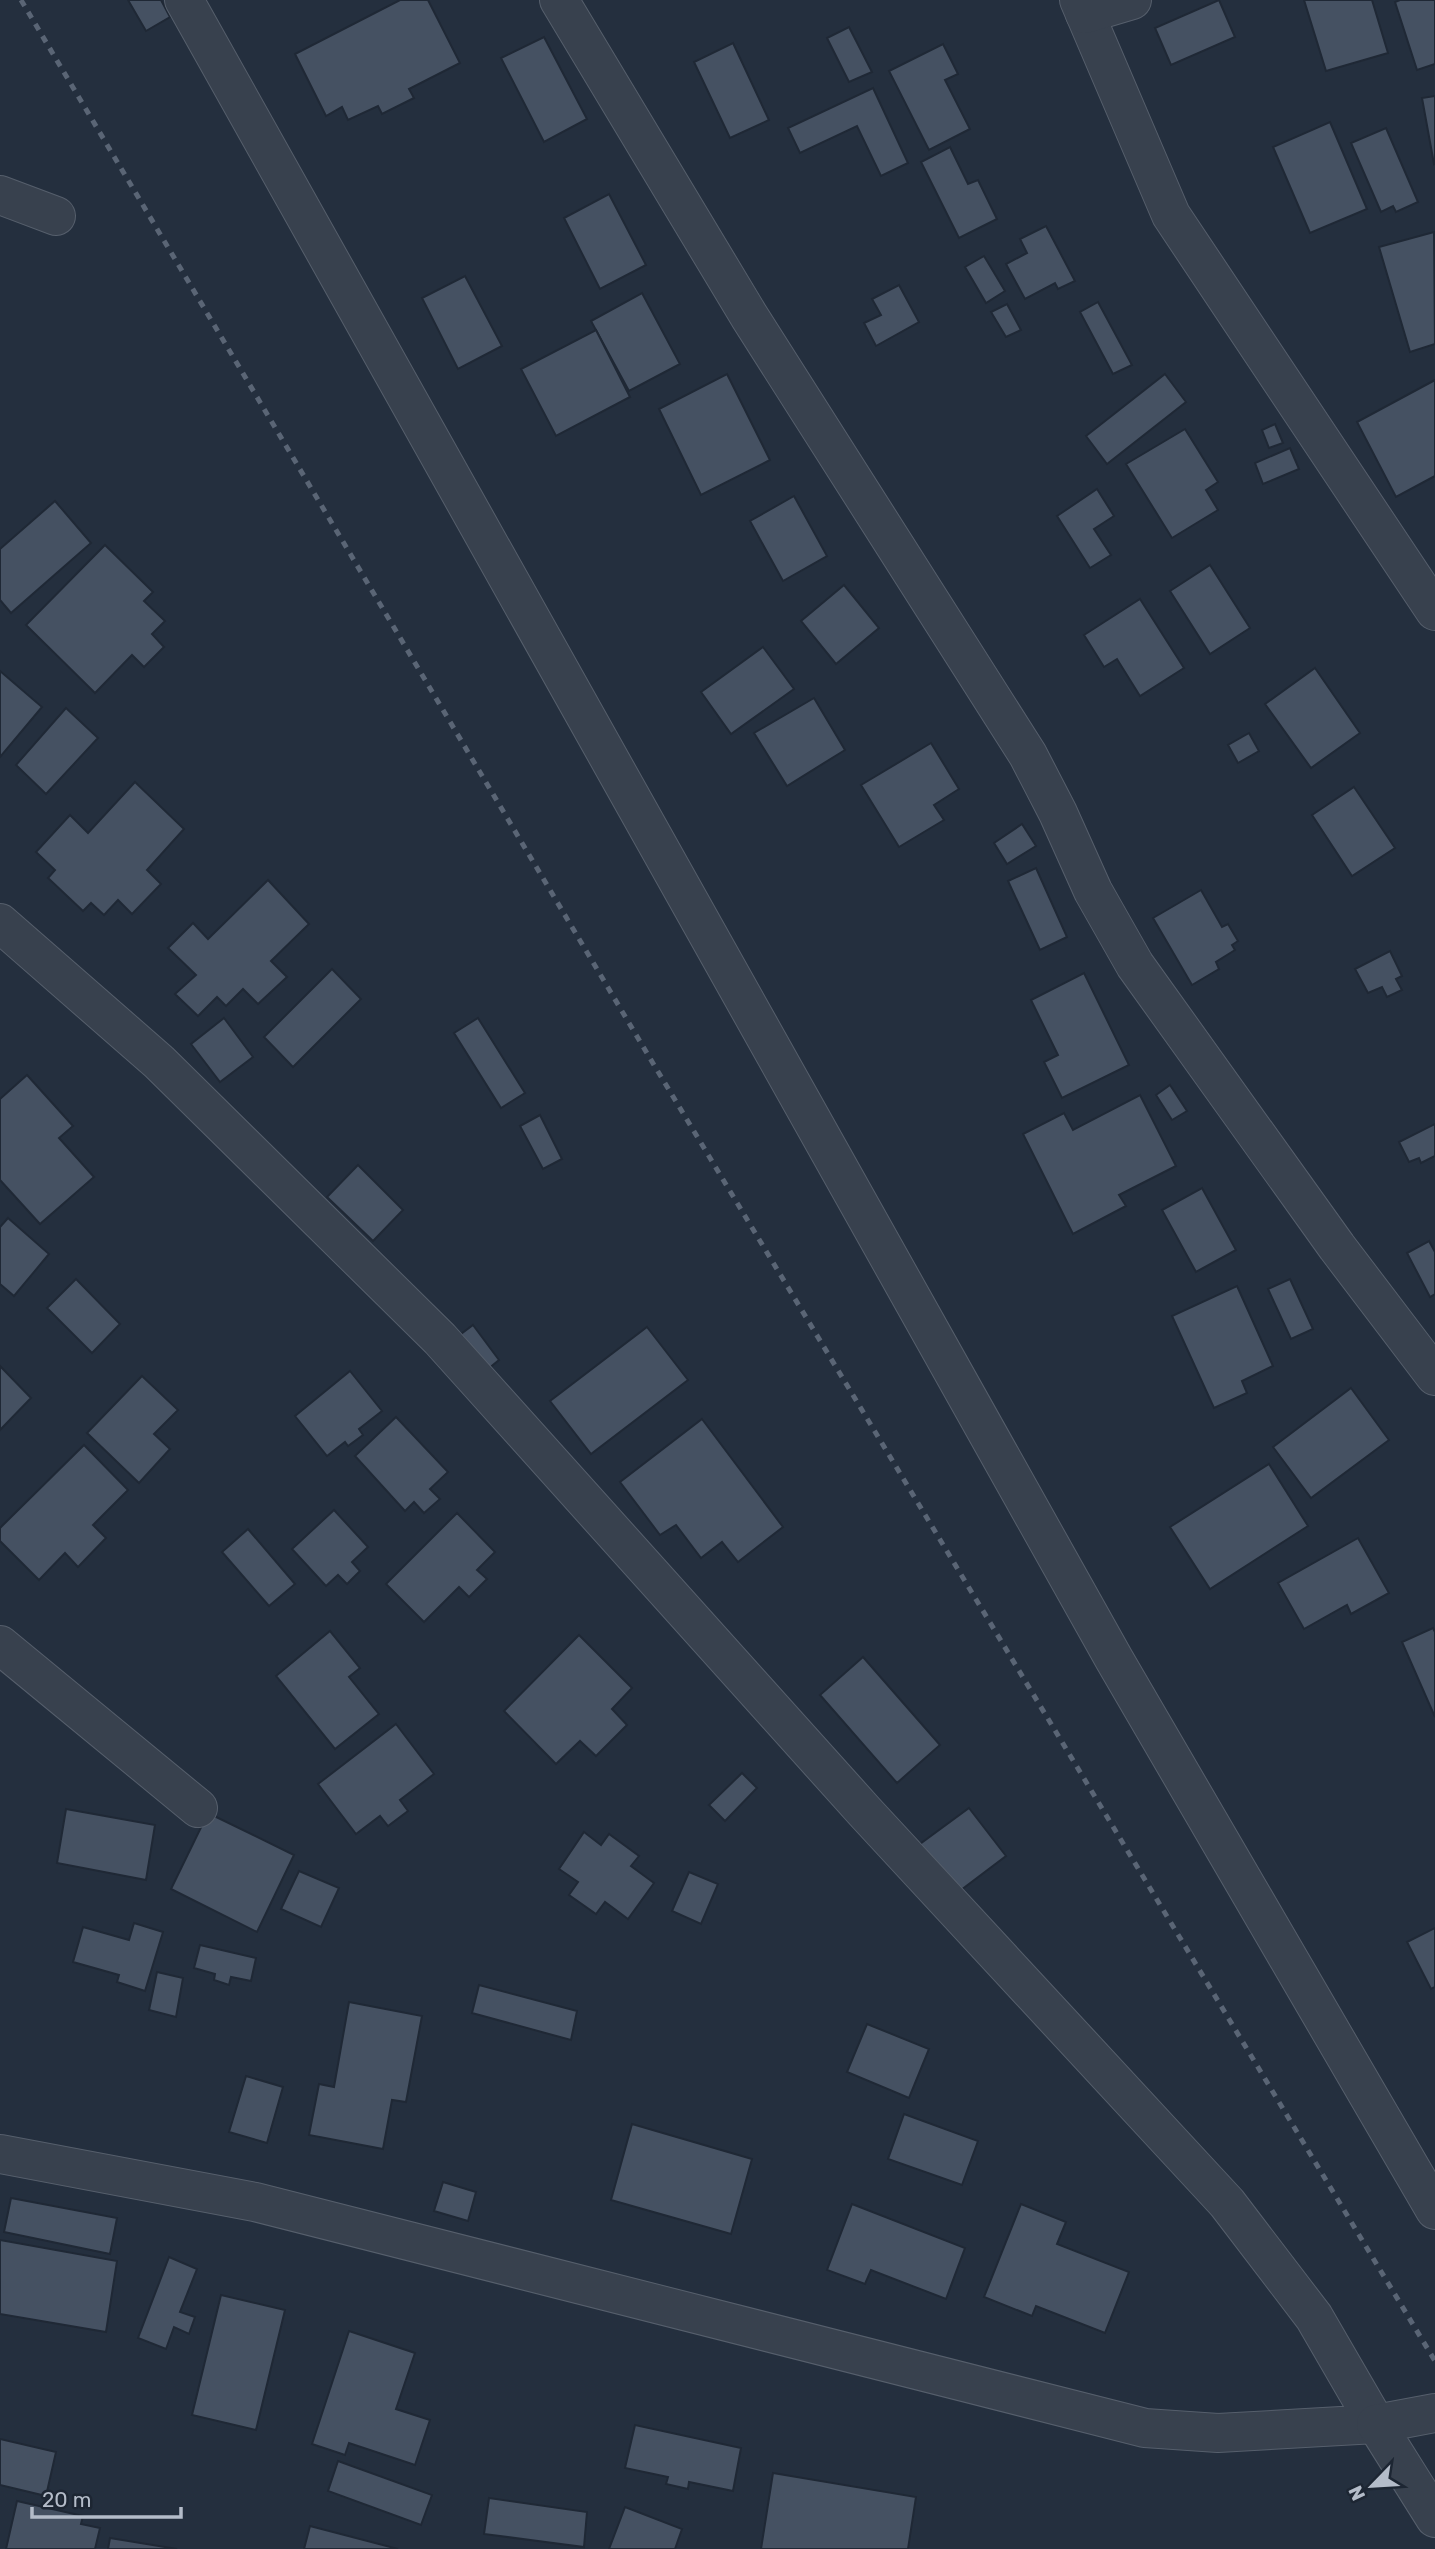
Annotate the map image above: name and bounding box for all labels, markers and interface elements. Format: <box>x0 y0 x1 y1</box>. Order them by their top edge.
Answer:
north arrow <box>1337 2451 1407 2521</box>
scale bar <box>32 2476 180 2520</box>
text: N <box>1344 2482 1370 2504</box>
text: 20 m <box>42 2487 91 2512</box>

